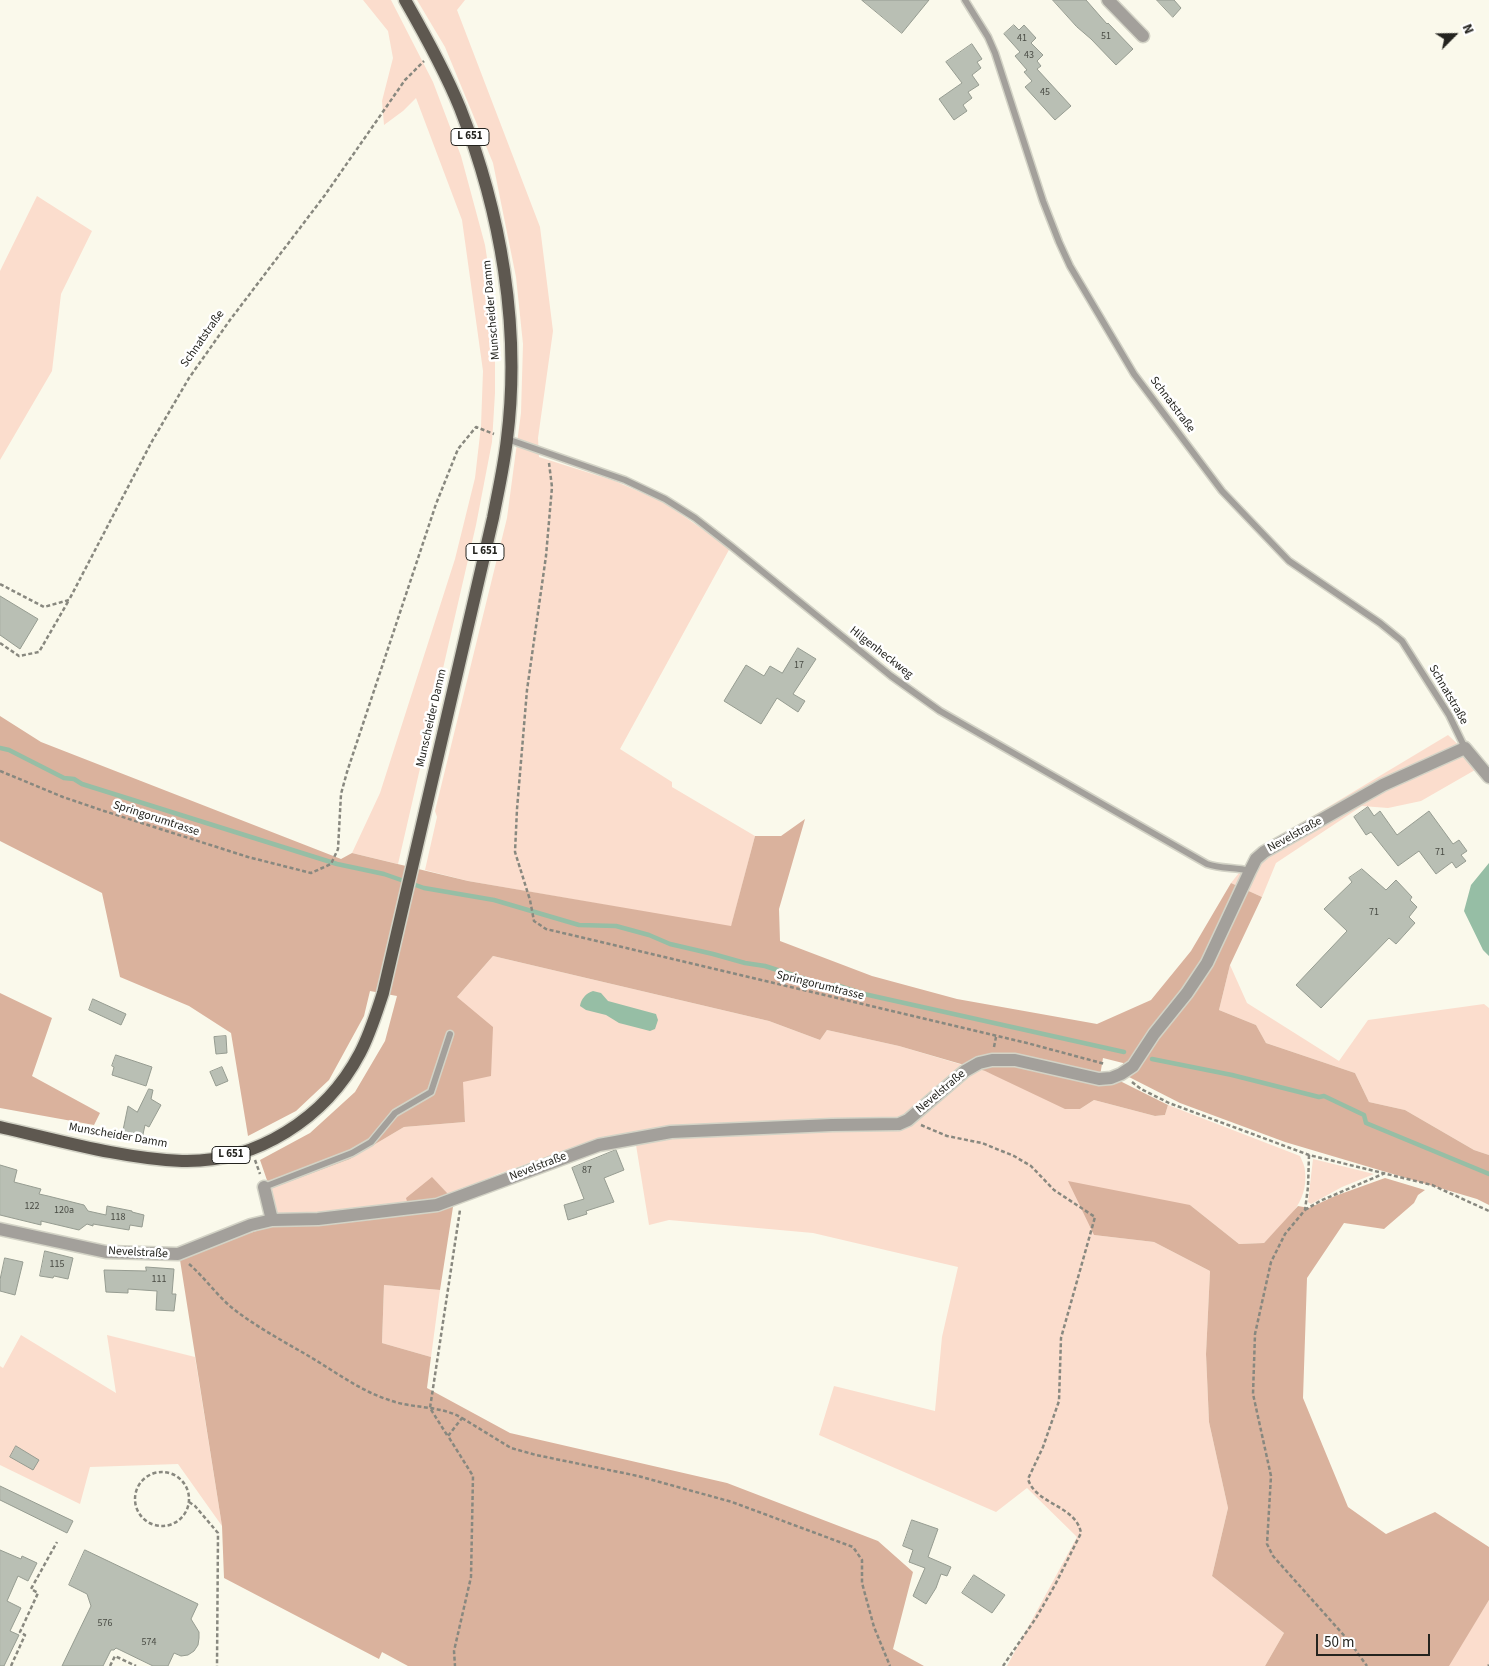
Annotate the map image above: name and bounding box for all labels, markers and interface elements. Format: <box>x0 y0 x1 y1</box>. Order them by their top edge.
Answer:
north arrow <box>1429 10 1479 60</box>
text: N <box>1457 21 1479 37</box>
house number: 51 <box>1101 31 1111 43</box>
house number: 41 <box>1017 33 1027 45</box>
house number: 43 <box>1024 50 1034 62</box>
house number: 45 <box>1040 87 1050 99</box>
road number: L 651 <box>451 128 489 146</box>
street label: Munscheider Damm <box>480 259 504 361</box>
street label: Schnatstraße <box>178 308 228 370</box>
street label: Schnatstraße <box>1146 374 1198 436</box>
road number: L 651 <box>466 544 504 560</box>
street label: Hilgenheckweg <box>846 624 916 682</box>
house number: 17 <box>794 660 804 672</box>
street label: Schnatstraße <box>1425 663 1471 727</box>
street label: Munscheider Damm <box>414 668 450 768</box>
street label: Springorumtrasse <box>111 798 201 840</box>
street label: Nevelstraße <box>1265 814 1325 856</box>
house number: 71 <box>1435 847 1445 859</box>
house number: 71 <box>1369 907 1379 919</box>
street label: Springorumtrasse <box>775 968 865 1004</box>
street label: Nevelstraße <box>913 1067 969 1117</box>
street label: Munscheider Damm <box>67 1120 169 1152</box>
road number: L 651 <box>212 1146 250 1164</box>
street label: Nevelstraße <box>507 1150 569 1184</box>
house number: 87 <box>582 1165 592 1177</box>
house number: 122 <box>25 1201 39 1213</box>
house number: 120a <box>54 1205 74 1217</box>
house number: 118 <box>111 1212 125 1224</box>
street label: Nevelstraße <box>108 1244 168 1262</box>
house number: 115 <box>50 1259 64 1271</box>
house number: 111 <box>152 1274 166 1286</box>
house number: 576 <box>98 1618 112 1630</box>
scale bar <box>1319 1624 1433 1656</box>
text: 50 m <box>1324 1632 1354 1653</box>
house number: 574 <box>142 1637 156 1649</box>

